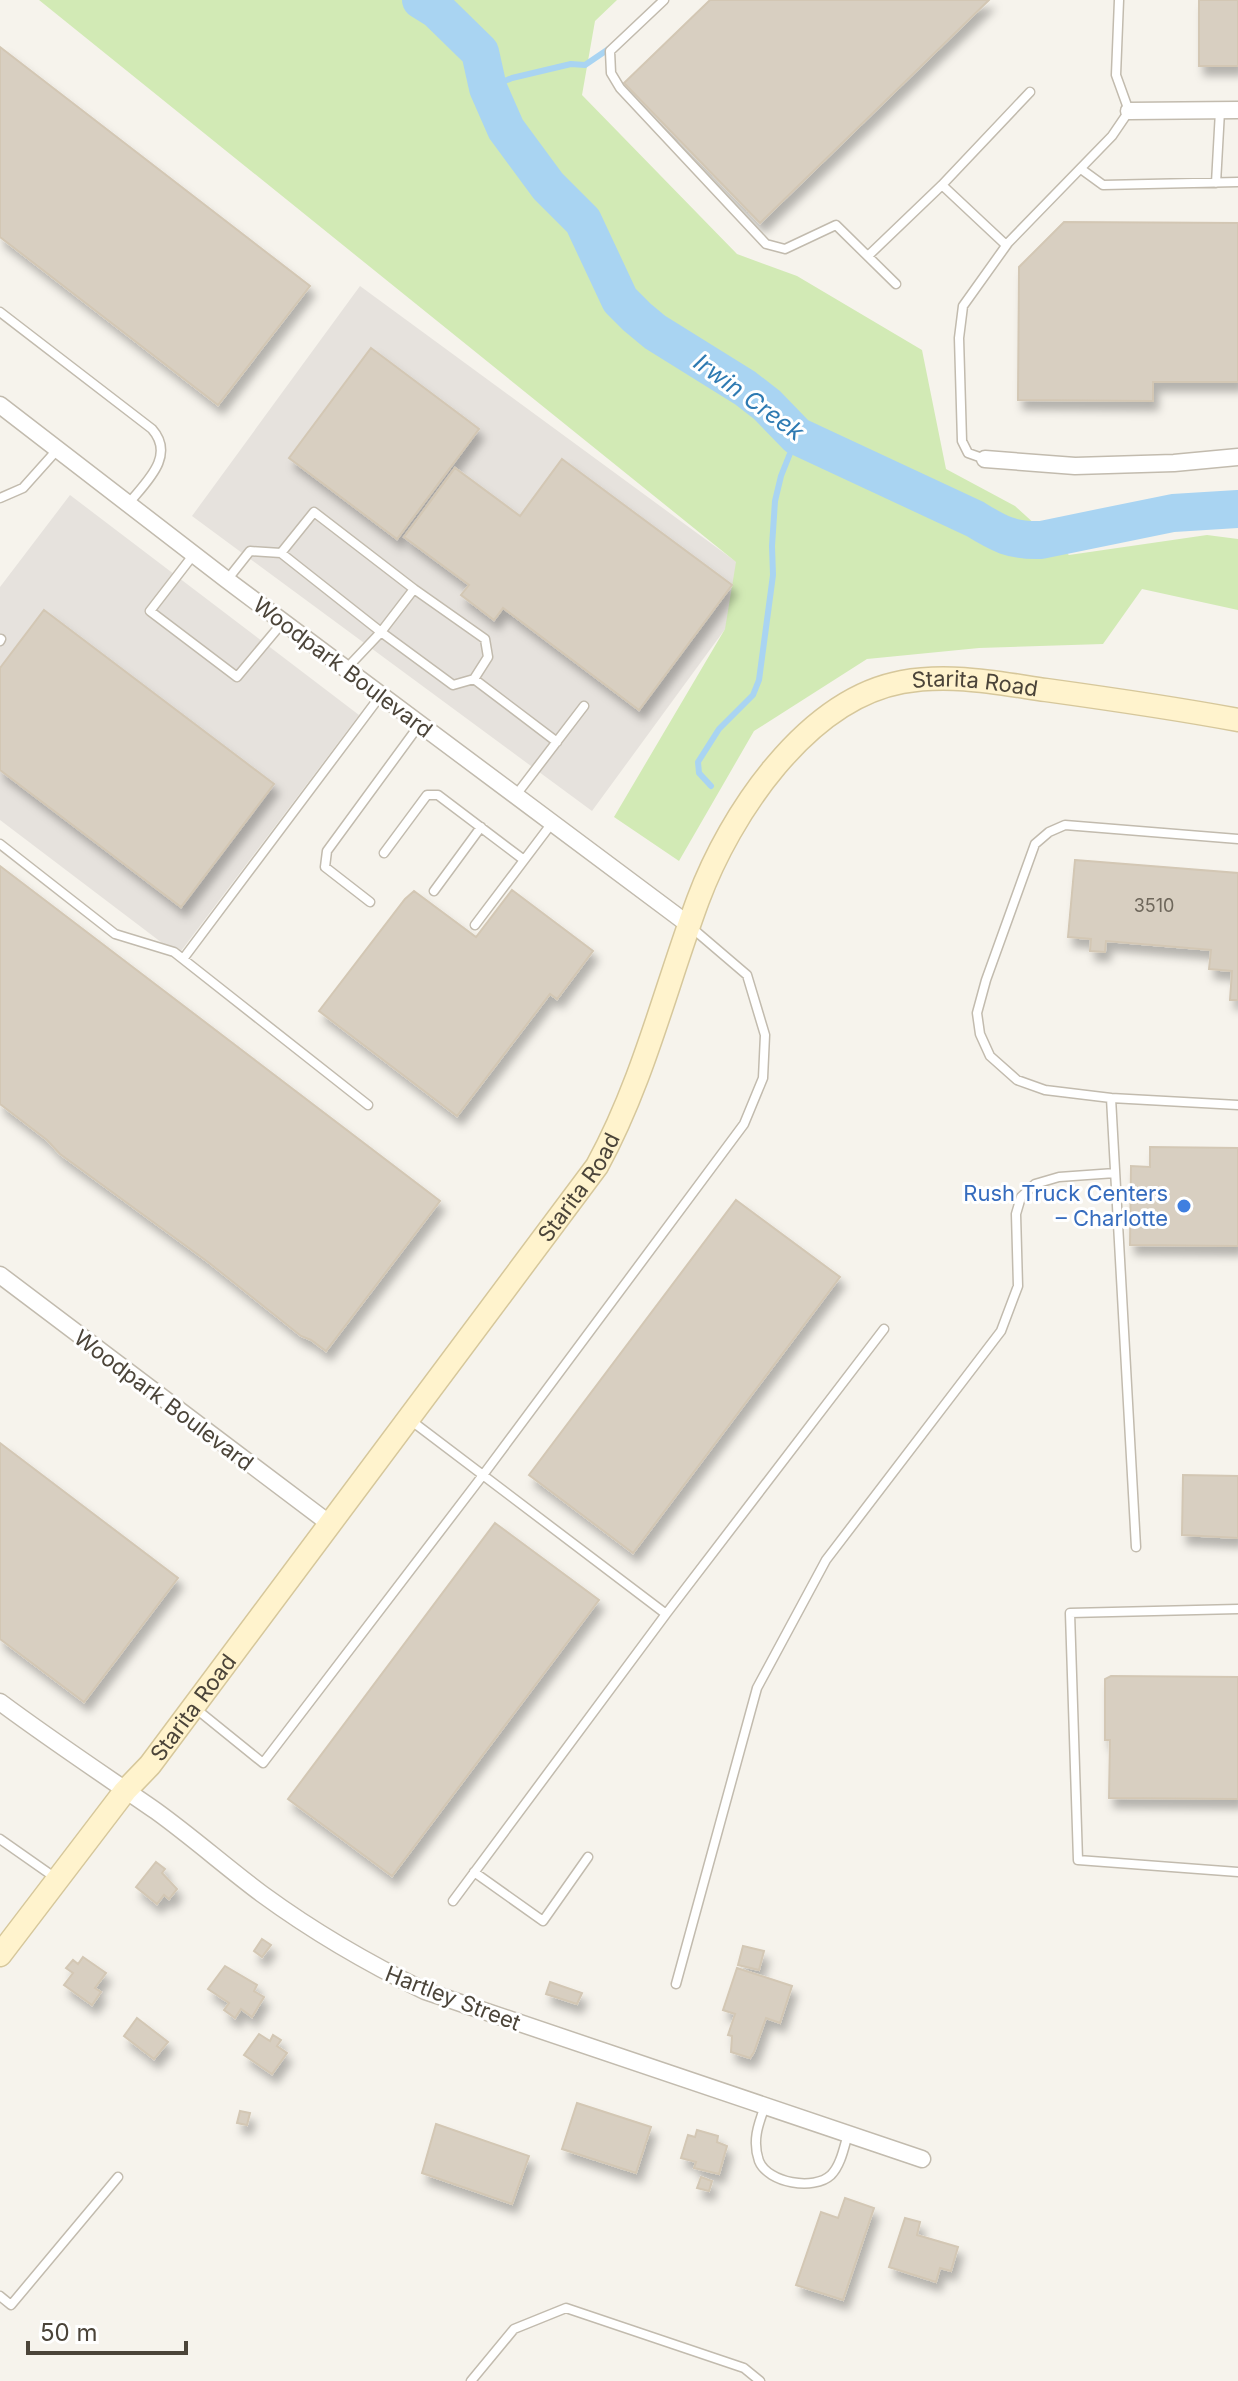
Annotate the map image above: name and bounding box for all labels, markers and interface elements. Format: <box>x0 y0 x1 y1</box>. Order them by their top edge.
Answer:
water label: Irwin Creek <box>688 347 810 447</box>
street label: Woodpark Boulevard <box>248 591 438 743</box>
street label: Starita Road <box>910 665 1040 702</box>
house number: 3510 <box>1134 895 1174 916</box>
street label: Starita Road <box>532 1129 625 1247</box>
place label: Rush Truck Centers – Charlotte <box>963 1180 1168 1231</box>
marker: Rush Truck Centers – Charlotte <box>1175 1197 1193 1215</box>
street label: Woodpark Boulevard <box>69 1324 259 1476</box>
street label: Starita Road <box>145 1649 241 1766</box>
street label: Hartley Street <box>382 1960 524 2036</box>
scale bar <box>28 2305 186 2355</box>
text: 50 m <box>40 2318 98 2347</box>

